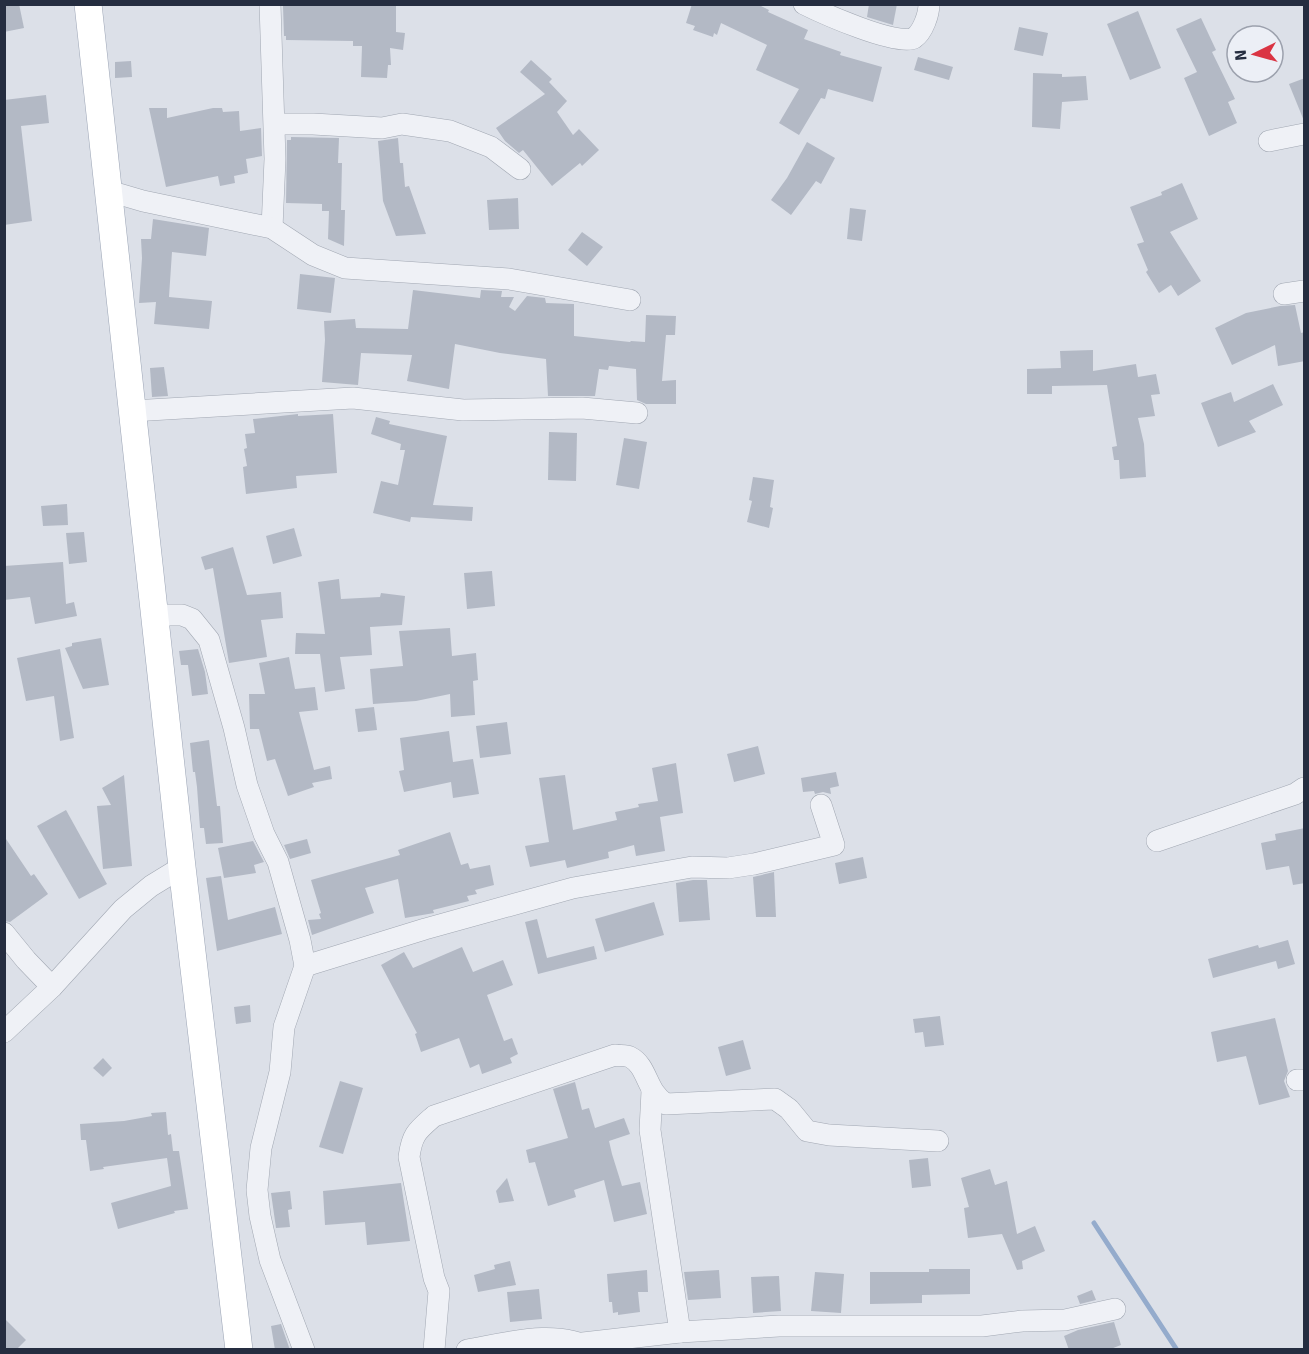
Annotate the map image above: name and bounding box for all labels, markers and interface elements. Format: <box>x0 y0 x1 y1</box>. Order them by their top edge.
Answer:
north arrow <box>1225 24 1285 84</box>
text: N <box>1231 49 1252 62</box>

